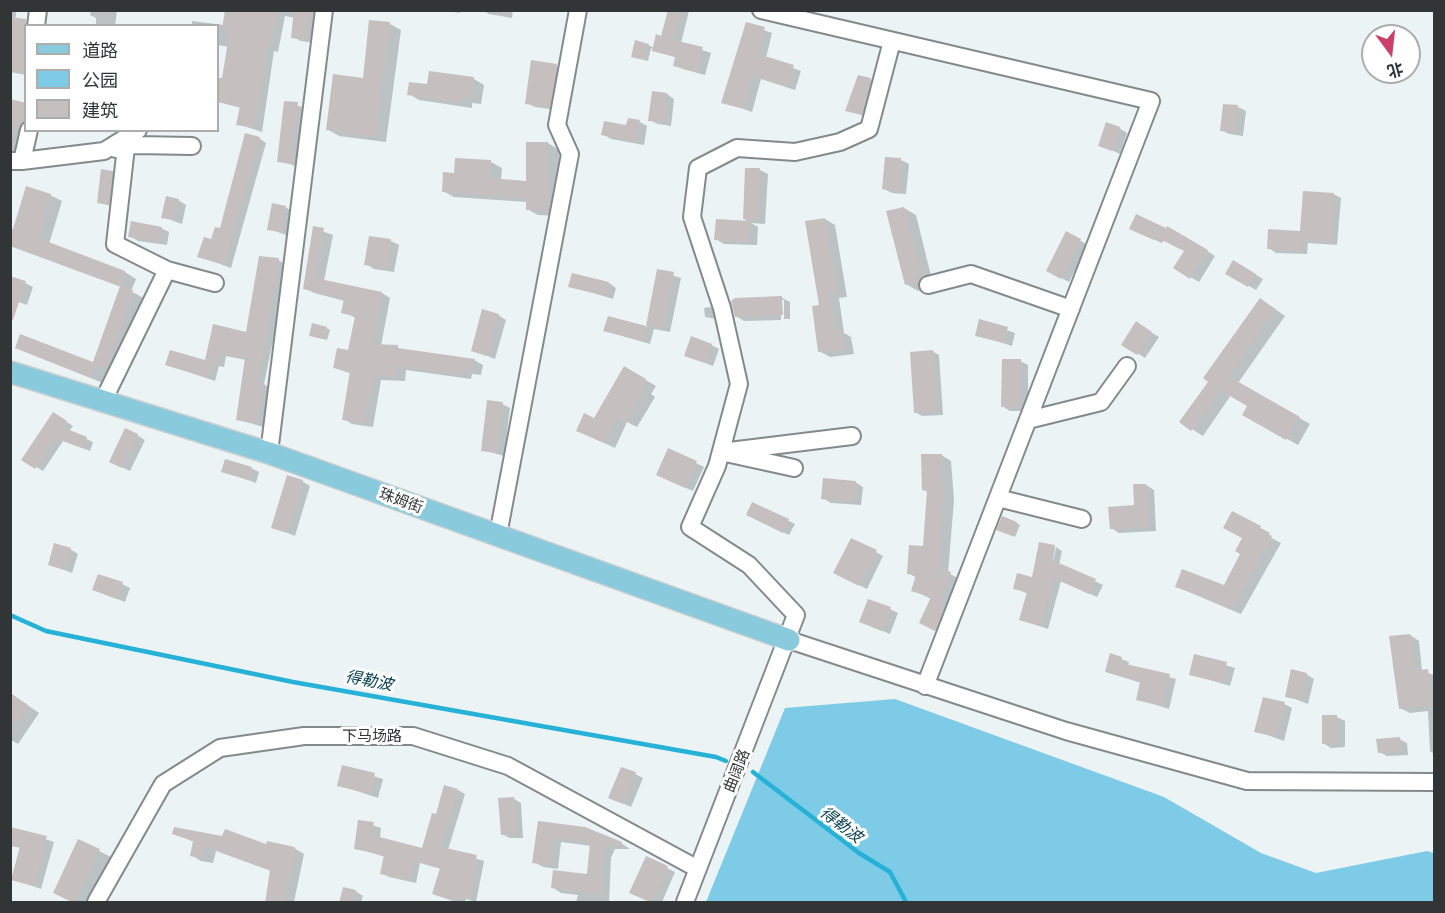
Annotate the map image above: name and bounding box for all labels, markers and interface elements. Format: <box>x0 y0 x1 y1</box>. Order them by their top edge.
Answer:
legend <box>24 24 219 132</box>
north arrow <box>1361 24 1421 84</box>
text: 道路 <box>82 40 118 61</box>
text: 北 <box>1385 59 1405 81</box>
text: 公园 <box>82 70 118 91</box>
text: 建筑 <box>82 100 118 121</box>
street label: 珠姆街 <box>377 485 425 517</box>
water label: 得勒波 <box>344 667 394 695</box>
street label: 下马场路 <box>342 727 402 745</box>
street label: 曲阔路 <box>720 747 754 795</box>
water label: 得勒波 <box>816 803 866 847</box>

